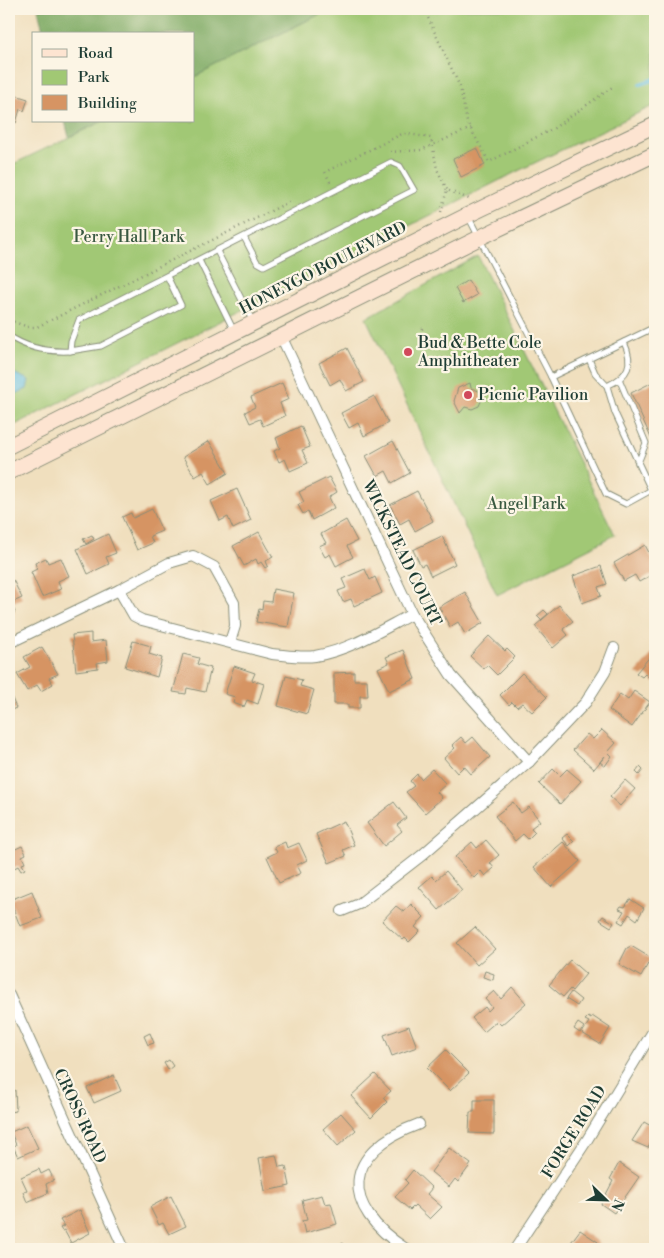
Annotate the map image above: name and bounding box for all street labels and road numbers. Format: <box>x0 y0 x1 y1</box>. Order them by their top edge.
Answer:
street label: HONEYGO BOULEVARD <box>236 217 410 319</box>
street label: WICKSTEAD COURT <box>358 476 446 629</box>
street label: CROSS ROAD <box>49 1065 111 1167</box>
street label: FORGE ROAD <box>537 1082 611 1182</box>

